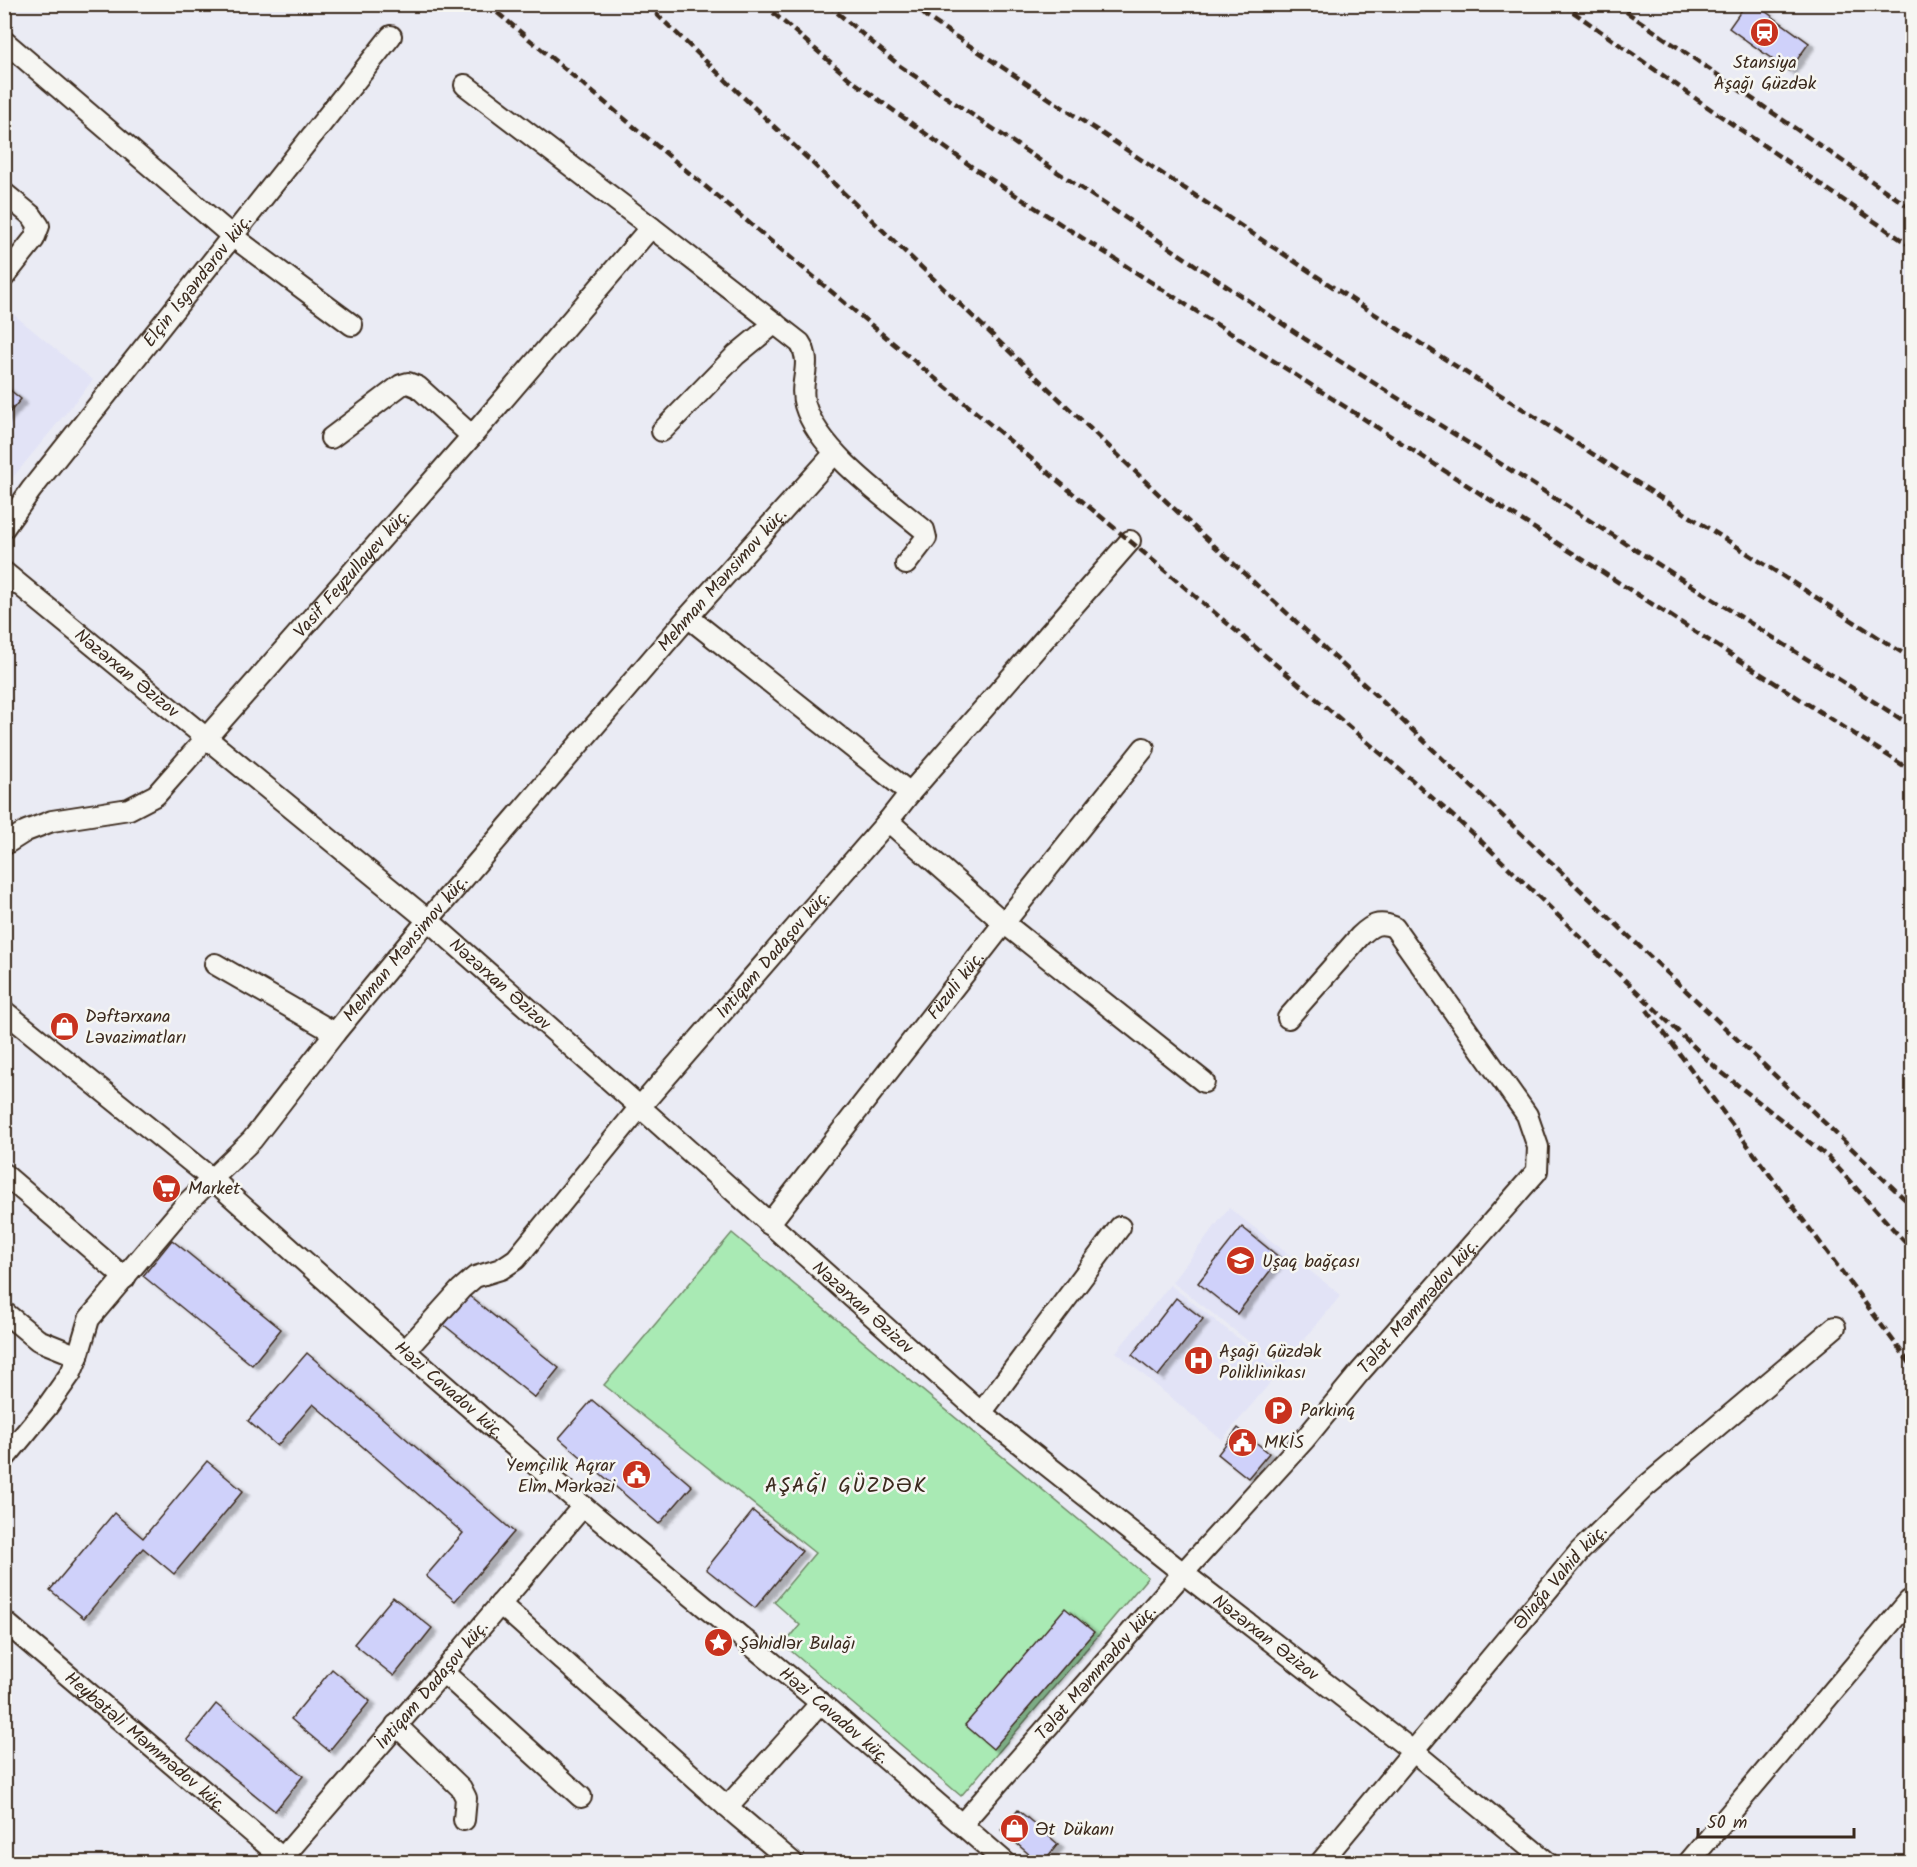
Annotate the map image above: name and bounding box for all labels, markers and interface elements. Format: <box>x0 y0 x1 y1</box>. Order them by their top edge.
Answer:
station icon: Stansiya Aşağı Güzdək <box>1749 17 1781 49</box>
place label: Stansiya Aşağı Güzdək <box>1714 49 1817 99</box>
street label: Elçin İsgəndərov küç. <box>136 209 260 354</box>
street label: Mehman Mənsimov küç. <box>651 502 795 659</box>
street label: Vasif Feyzullayev küç. <box>287 503 418 645</box>
street label: Nəzərxan Əzizov <box>67 622 185 726</box>
street label: Mehman Mənsimov küç. <box>336 869 476 1029</box>
street label: İntiqam Dadaşov küç. <box>710 884 838 1026</box>
street label: Nəzərxan Əzizov <box>442 932 557 1039</box>
street label: Füzuli küç. <box>921 946 993 1027</box>
place label: Dəftərxana Ləvazimatları <box>85 1003 186 1053</box>
shop icon: Dəftərxana Ləvazimatları <box>48 1010 80 1042</box>
supermarket icon: Market <box>151 1172 183 1204</box>
place label: Market <box>188 1175 241 1204</box>
street label: Tələt Məmmədov küç. <box>1351 1233 1487 1382</box>
school or university icon: Uşaq bağçası <box>1225 1245 1257 1277</box>
place label: Uşaq bağçası <box>1262 1248 1360 1277</box>
street label: Nəzərxan Əzizov <box>805 1255 920 1362</box>
street label: Həzi Cavadov küç. <box>387 1335 510 1447</box>
place label: Aşağı Güzdək Poliklinikası <box>1219 1338 1322 1388</box>
hospital icon: Aşağı Güzdək Poliklinikası <box>1182 1345 1214 1377</box>
parking icon: Parkinq <box>1263 1394 1295 1426</box>
place label: Parkinq <box>1300 1397 1355 1426</box>
public building icon: MKİS <box>1227 1426 1259 1458</box>
place label: MKİS <box>1264 1429 1304 1458</box>
place label: Yemçilik Aqrar Elm Mərkəzi <box>506 1452 616 1502</box>
public building icon: Yemçilik Aqrar Elm Mərkəzi <box>620 1459 652 1491</box>
district label: AŞAĞI GÜZDƏK <box>765 1470 927 1503</box>
street label: Əliağa Vahid küç. <box>1507 1518 1615 1637</box>
street label: Nəzərxan Əzizov <box>1205 1588 1325 1690</box>
street label: Tələt Məmmədov küç. <box>1029 1599 1165 1748</box>
street label: İntiqam Dadaşov küç. <box>369 1614 497 1757</box>
place icon: Şəhidlər Bulağı <box>702 1627 734 1659</box>
place label: Şəhidlər Bulağı <box>739 1630 855 1659</box>
street label: Həzi Cavadov küç. <box>772 1660 895 1772</box>
street label: Heybətəli Məmmədov küç. <box>57 1665 232 1820</box>
scale bar <box>1698 1801 1854 1839</box>
text: 50 m <box>1707 1809 1747 1838</box>
shop icon: Ət Dükanı <box>998 1813 1030 1845</box>
place label: Ət Dükanı <box>1035 1816 1114 1845</box>

